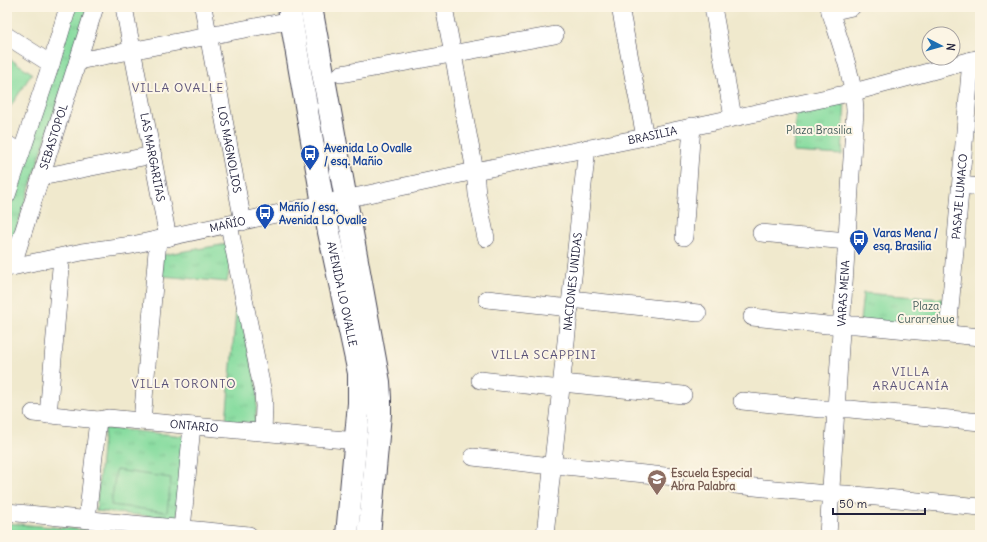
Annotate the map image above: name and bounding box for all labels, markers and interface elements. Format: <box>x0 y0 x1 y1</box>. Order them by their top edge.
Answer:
north arrow <box>921 26 961 66</box>
text: N <box>944 43 958 52</box>
district label: VILLA OVALLE <box>132 80 224 95</box>
street label: SEBASTOPOL <box>37 102 71 171</box>
street label: LOS MAGNOLIOS <box>215 105 244 194</box>
street label: LAS MARGARITAS <box>137 112 168 203</box>
street label: BRASILIA <box>627 123 678 147</box>
park label: Plaza Brasilia <box>786 123 852 137</box>
place label: Avenida Lo Ovalle / esq. Mañio <box>324 141 412 169</box>
bus stop icon: Avenida Lo Ovalle / esq. Mañio <box>299 143 321 171</box>
street label: PASAJE LUMACO <box>949 153 970 240</box>
place label: Mañío / esq. Avenida Lo Ovalle <box>279 200 367 227</box>
bus stop icon: Mañío / esq. Avenida Lo Ovalle <box>254 202 276 230</box>
street label: MAÑÍO <box>208 214 247 235</box>
place label: Varas Mena / esq. Brasilia <box>873 226 938 254</box>
bus stop icon: Varas Mena / esq. Brasilia <box>848 228 870 256</box>
street label: NACIONES UNIDAS <box>560 232 585 331</box>
street label: AVENIDA LO OVALLE <box>324 240 360 348</box>
street label: VARAS MENA <box>834 260 852 327</box>
park label: Plaza Curarrehue <box>897 299 955 326</box>
district label: VILLA SCAPPINI <box>491 347 597 362</box>
district label: VILLA ARAUCANÍA <box>872 364 950 393</box>
district label: VILLA TORONTO <box>132 376 236 391</box>
street label: ONTARIO <box>169 417 219 435</box>
place label: Escuela Especial Abra Palabra <box>671 466 752 493</box>
school or university icon: Escuela Especial Abra Palabra <box>646 468 668 496</box>
scale bar <box>833 490 925 516</box>
text: 50 m <box>839 496 868 511</box>

